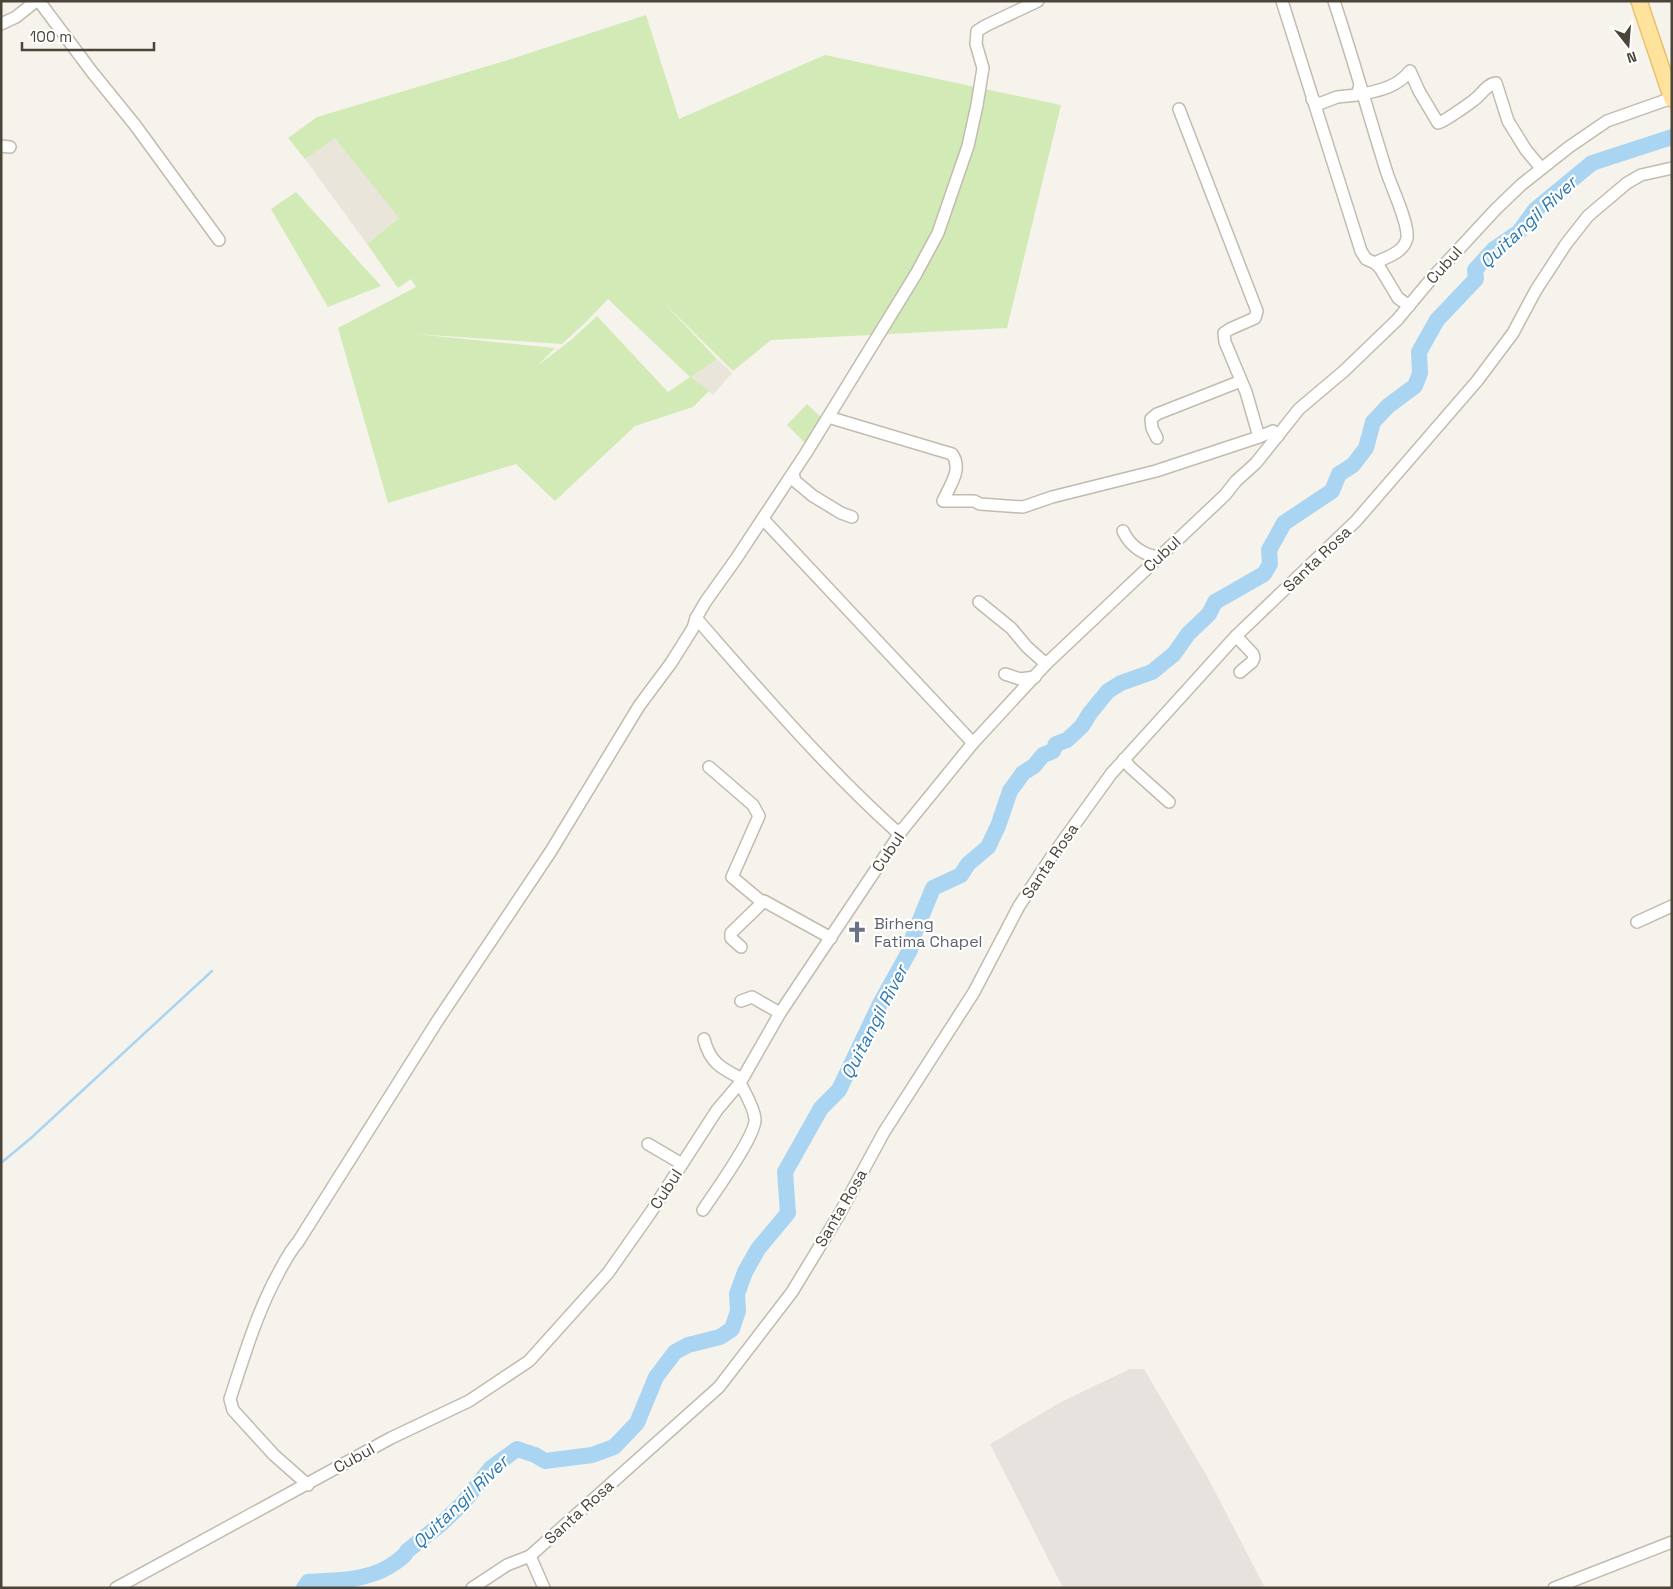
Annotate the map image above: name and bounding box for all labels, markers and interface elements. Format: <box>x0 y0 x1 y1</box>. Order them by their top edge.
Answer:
scale bar <box>22 20 155 52</box>
north arrow <box>1603 20 1653 70</box>
text: 100 m <box>30 27 72 46</box>
text: N <box>1625 47 1639 67</box>
water label: Quitangil River <box>1475 170 1583 273</box>
street label: Cubul <box>1421 242 1467 288</box>
street label: Santa Rosa <box>1278 521 1356 597</box>
street label: Cubul <box>1139 531 1185 577</box>
street label: Santa Rosa <box>1017 819 1083 903</box>
street label: Cubul <box>867 828 909 876</box>
place label: Birheng Fatima Chapel <box>874 913 983 952</box>
church icon: Birheng Fatima Chapel <box>844 919 870 945</box>
water label: Quitangil River <box>835 959 914 1083</box>
street label: Cubul <box>645 1165 687 1213</box>
street label: Santa Rosa <box>810 1165 872 1251</box>
street label: Cubul <box>330 1438 378 1478</box>
water label: Quitangil River <box>407 1449 514 1554</box>
street label: Santa Rosa <box>540 1475 618 1549</box>

